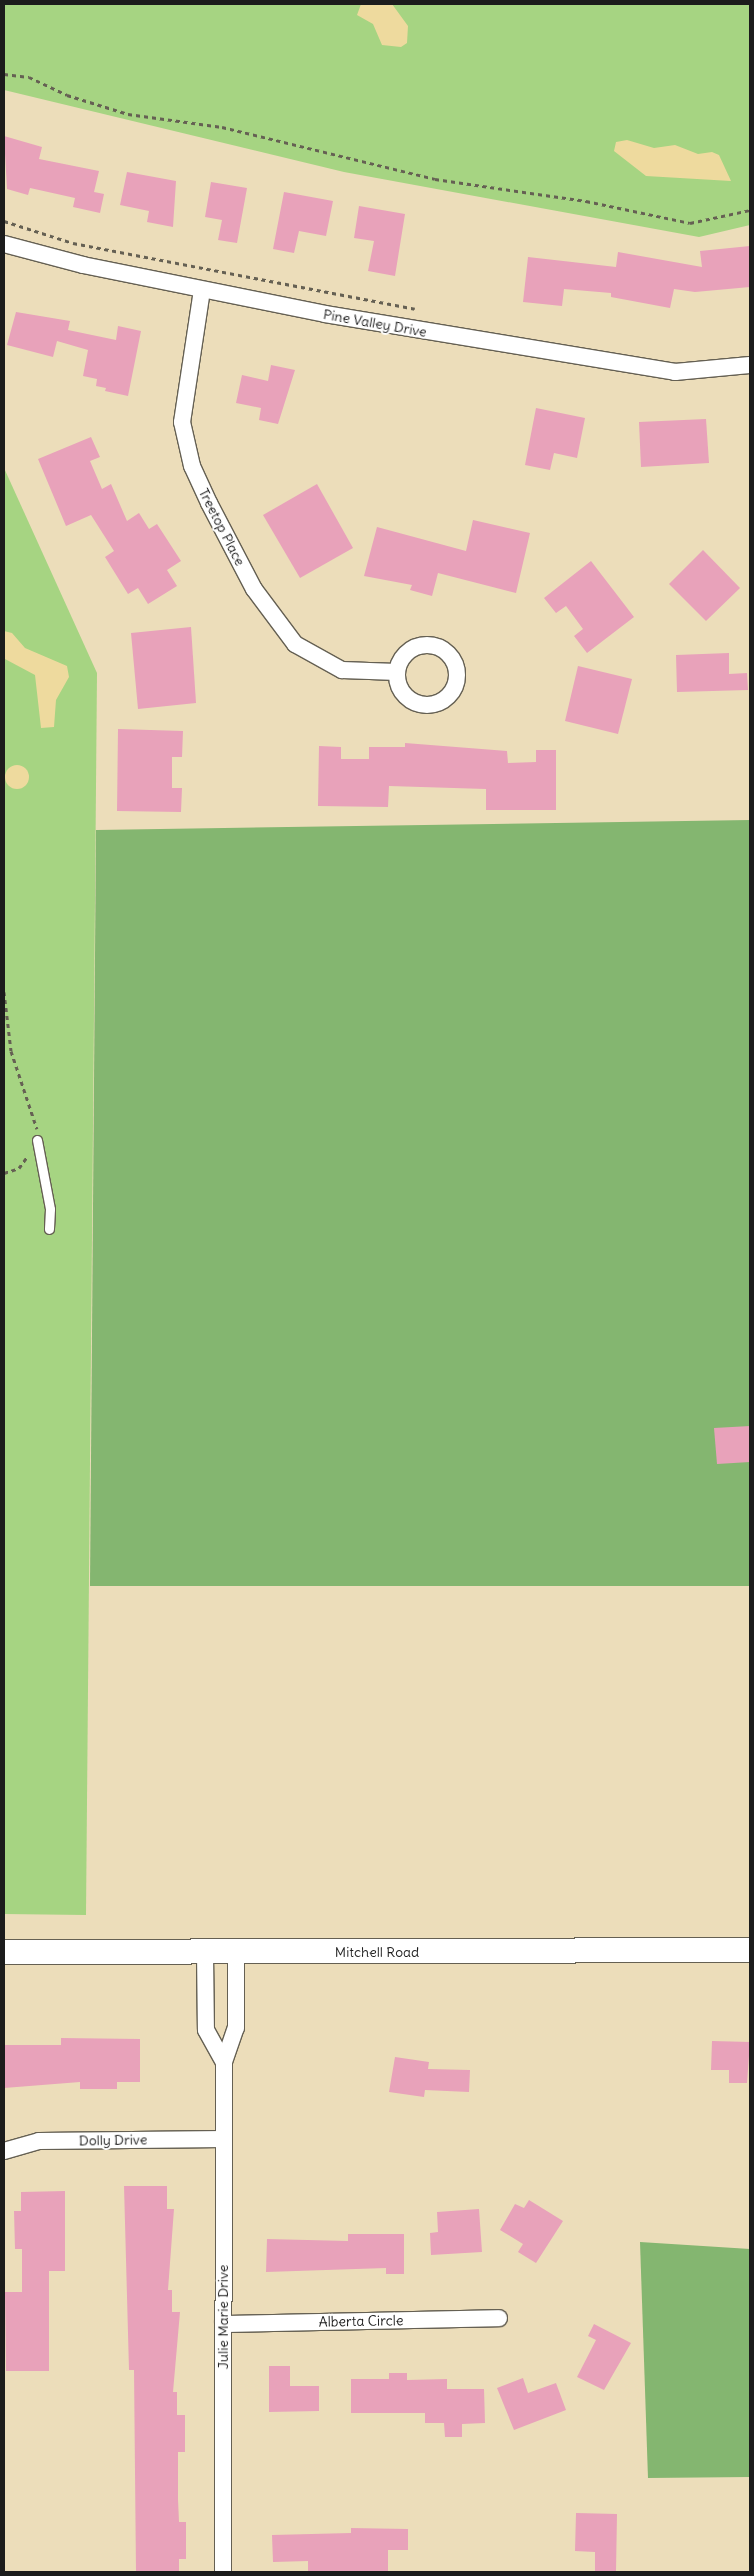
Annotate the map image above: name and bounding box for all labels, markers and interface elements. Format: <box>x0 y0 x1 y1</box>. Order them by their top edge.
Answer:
street label: Pine Valley Drive <box>322 306 428 340</box>
street label: Treetop Place <box>195 486 249 568</box>
street label: Mitchell Road <box>335 1944 419 1960</box>
street label: Dolly Drive <box>79 2131 147 2149</box>
street label: Julie Marie Drive <box>215 2265 231 2369</box>
street label: Alberta Circle <box>318 2312 404 2330</box>

